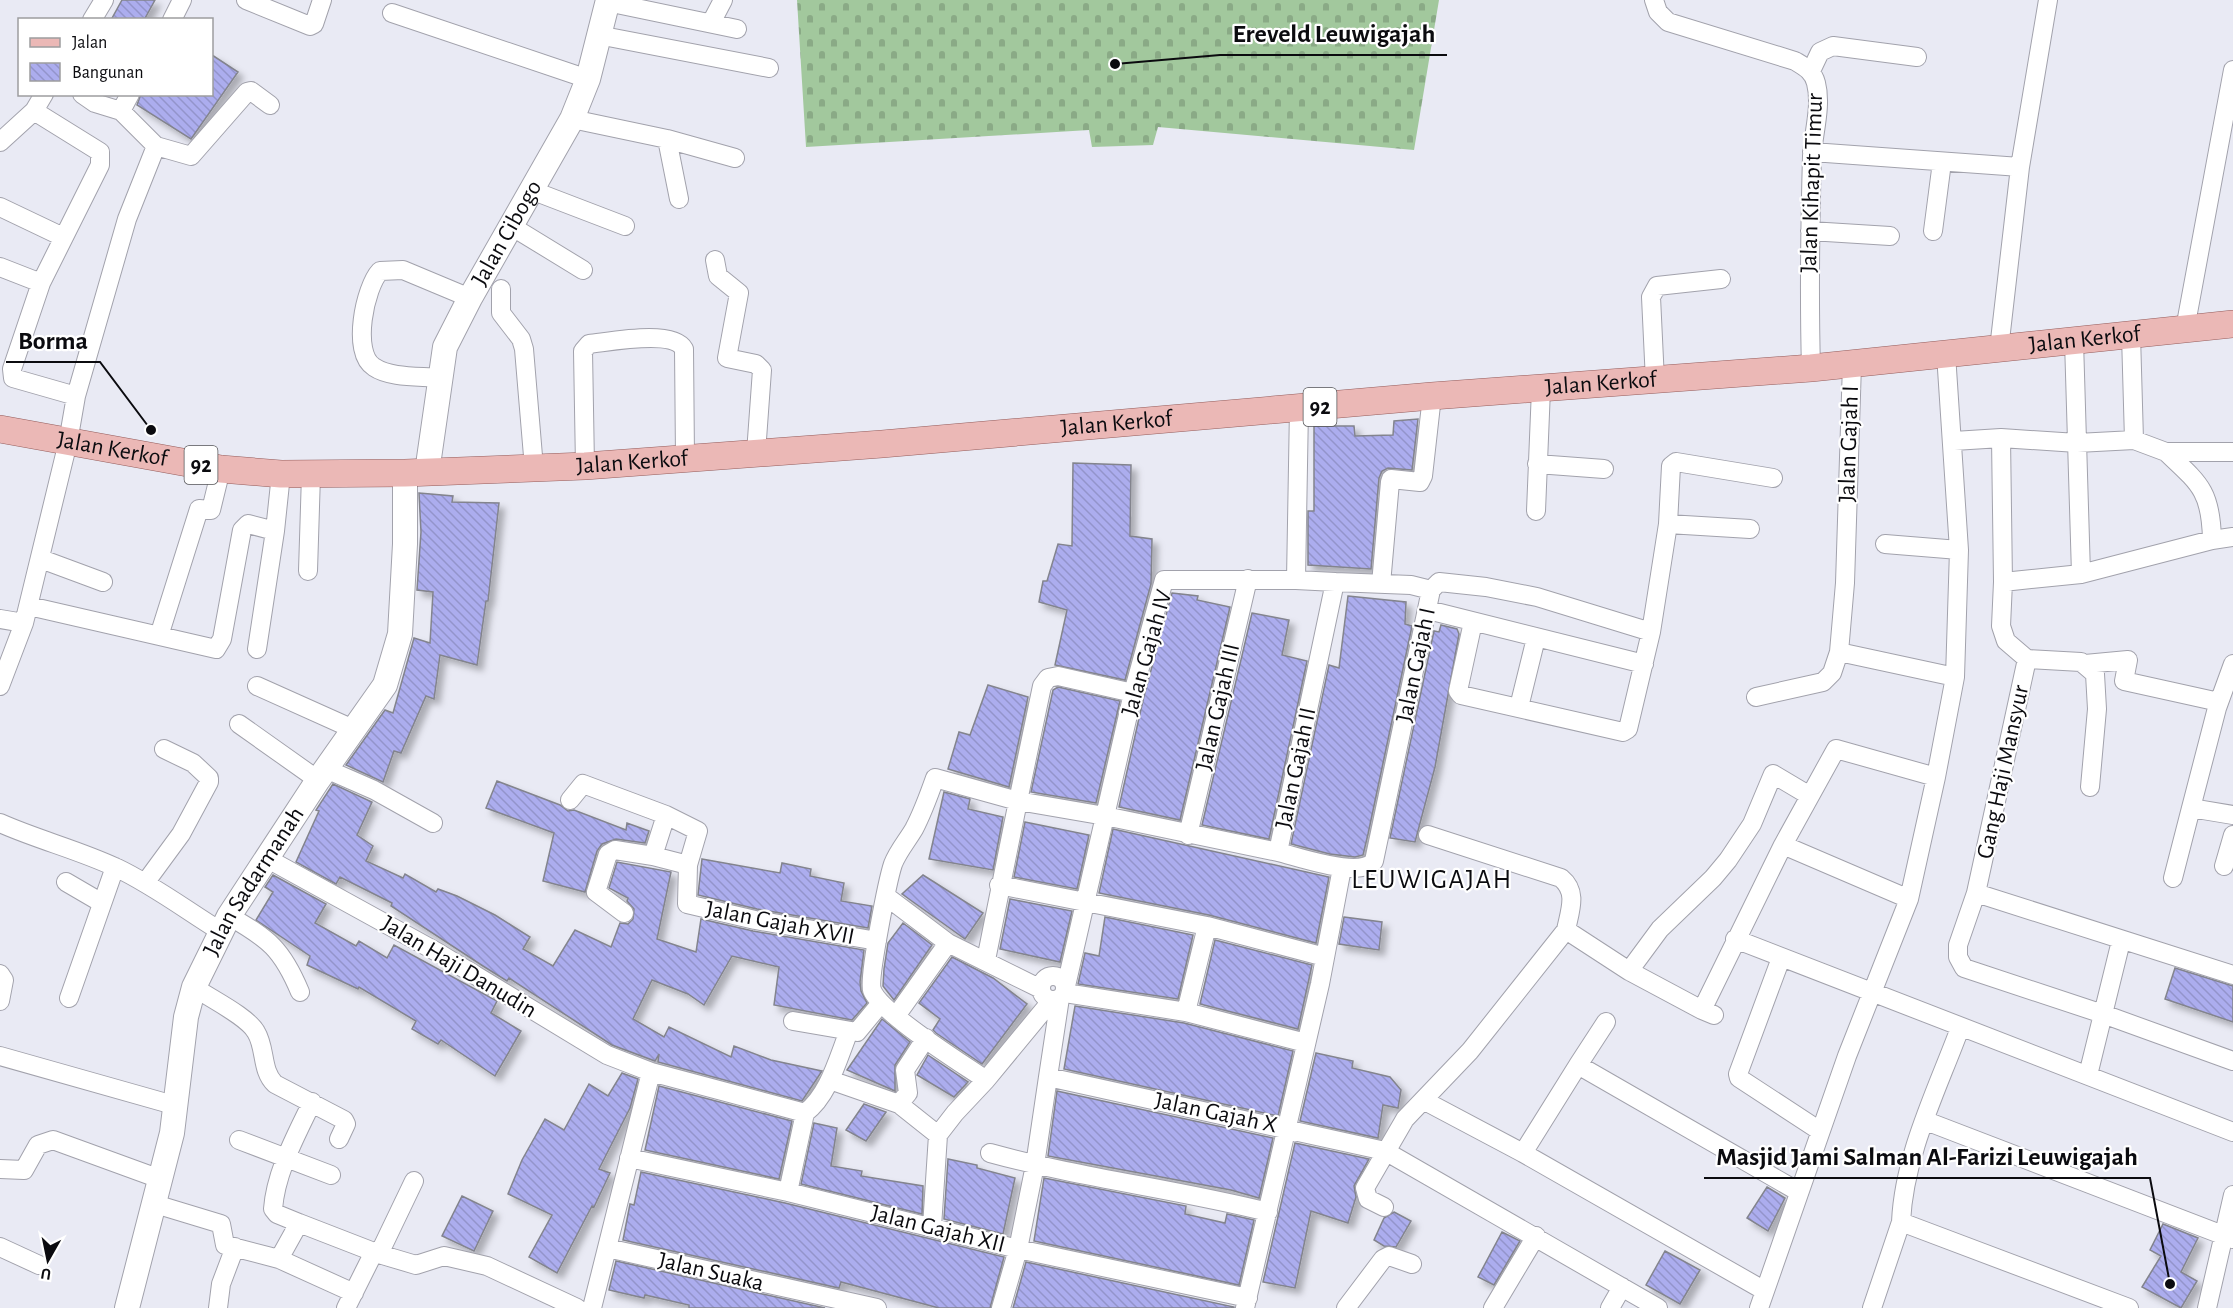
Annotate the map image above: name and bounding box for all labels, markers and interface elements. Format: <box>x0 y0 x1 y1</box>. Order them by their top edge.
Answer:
callout: Ereveld Leuwigajah <box>1220 11 1447 55</box>
legend <box>18 18 213 96</box>
text: Ereveld Leuwigajah <box>1233 21 1435 47</box>
text: Jalan <box>72 34 107 52</box>
text: Bangunan <box>72 64 144 82</box>
street label: Jalan Kihapit Timur <box>1797 92 1827 273</box>
street label: Jalan Cibogo <box>468 176 546 290</box>
callout: Borma <box>6 318 100 362</box>
street label: Jalan Kerkof <box>2028 322 2143 357</box>
text: Borma <box>18 328 88 354</box>
street label: Jalan Kerkof <box>1544 367 1659 400</box>
street label: Jalan Gajah I <box>1835 385 1863 503</box>
road number: 92 <box>1304 388 1336 426</box>
street label: Jalan Kerkof <box>1060 407 1175 440</box>
street label: Jalan Kerkof <box>55 428 171 471</box>
road number: 92 <box>184 446 218 484</box>
street label: Jalan Kerkof <box>576 446 690 478</box>
street label: Jalan Gajah IV <box>1118 587 1177 719</box>
street label: Jalan Gajah I <box>1392 605 1440 725</box>
street label: Jalan Gajah III <box>1192 641 1244 773</box>
street label: Gang Haji Mansyur <box>1973 683 2033 861</box>
street label: Jalan Gajah II <box>1271 705 1321 831</box>
street label: Jalan Sadarmanah <box>199 803 309 960</box>
district label: LEUWIGAJAH <box>1351 866 1513 893</box>
street label: Jalan Gajah XVII <box>704 897 856 949</box>
street label: Jalan Haji Danudin <box>377 911 541 1023</box>
street label: Jalan Gajah X <box>1153 1088 1279 1138</box>
callout: Masjid Jami Salman Al-Farizi Leuwigajah <box>1704 1134 2150 1178</box>
text: Masjid Jami Salman Al-Farizi Leuwigajah <box>1716 1144 2138 1170</box>
street label: Jalan Gajah XII <box>868 1201 1008 1257</box>
north arrow <box>18 1230 78 1290</box>
street label: Jalan Suaka <box>656 1248 766 1296</box>
text: U <box>40 1265 52 1283</box>

